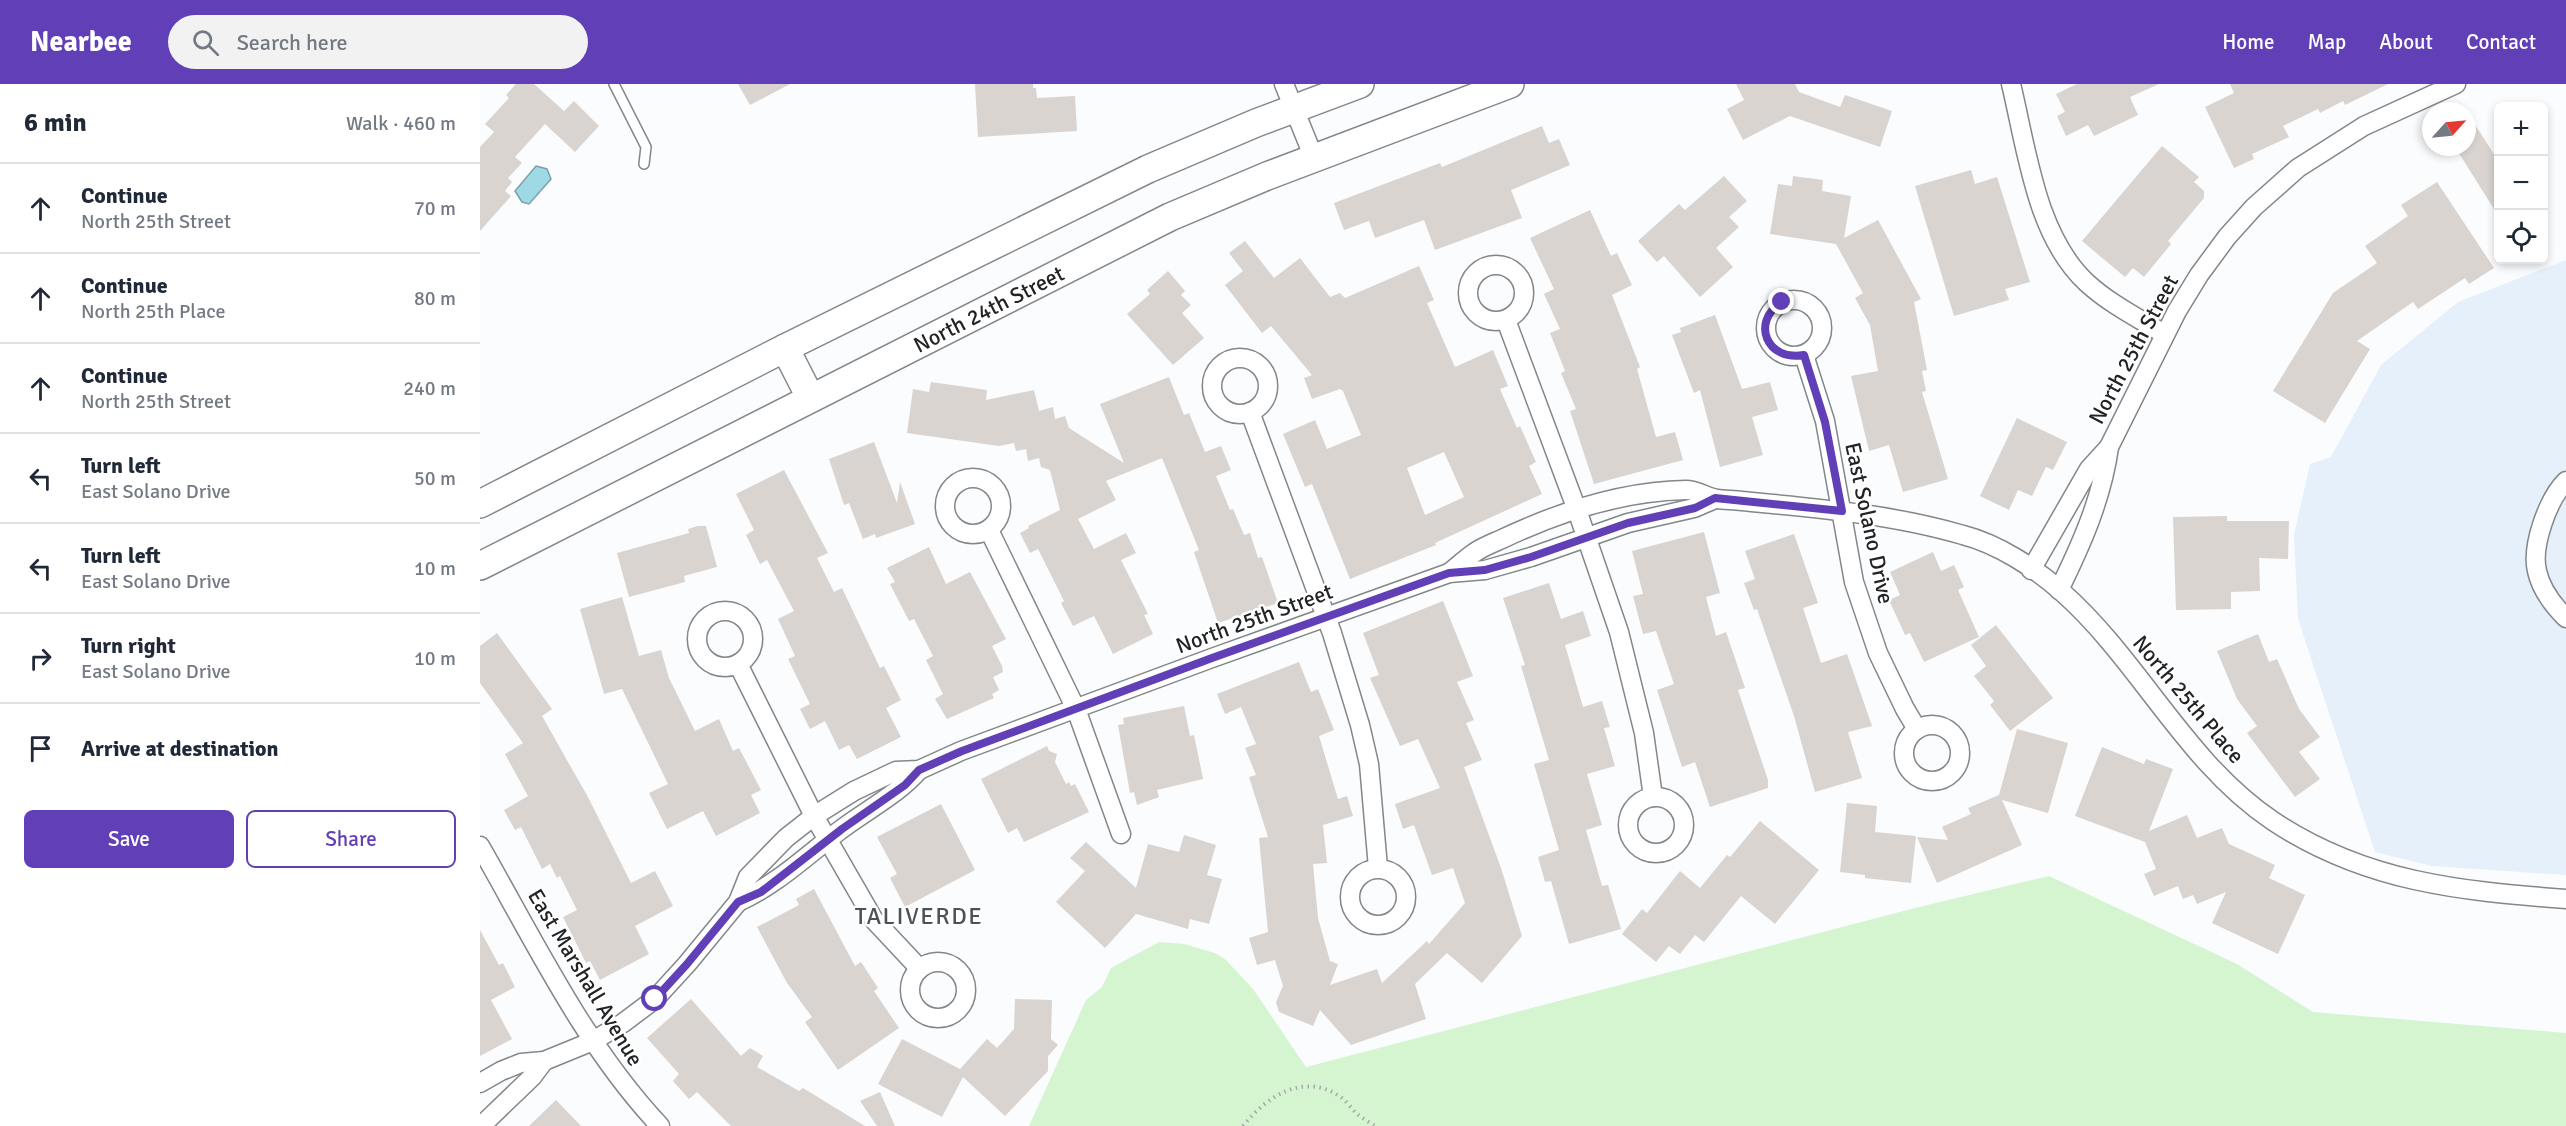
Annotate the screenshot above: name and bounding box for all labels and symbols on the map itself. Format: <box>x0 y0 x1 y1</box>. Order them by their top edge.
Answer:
north arrow <box>2422 102 2476 156</box>
street label: North 24th Street <box>909 260 1069 358</box>
street label: North 25th Street <box>2083 270 2184 428</box>
route end <box>1768 288 1794 314</box>
street label: East Solano Drive <box>1839 440 1900 606</box>
street label: North 25th Street <box>1172 577 1337 659</box>
street label: North 25th Place <box>2127 630 2250 769</box>
street label: East Marshall Avenue <box>522 884 649 1071</box>
district label: TALIVERDE <box>855 901 983 931</box>
route start <box>641 985 667 1011</box>

